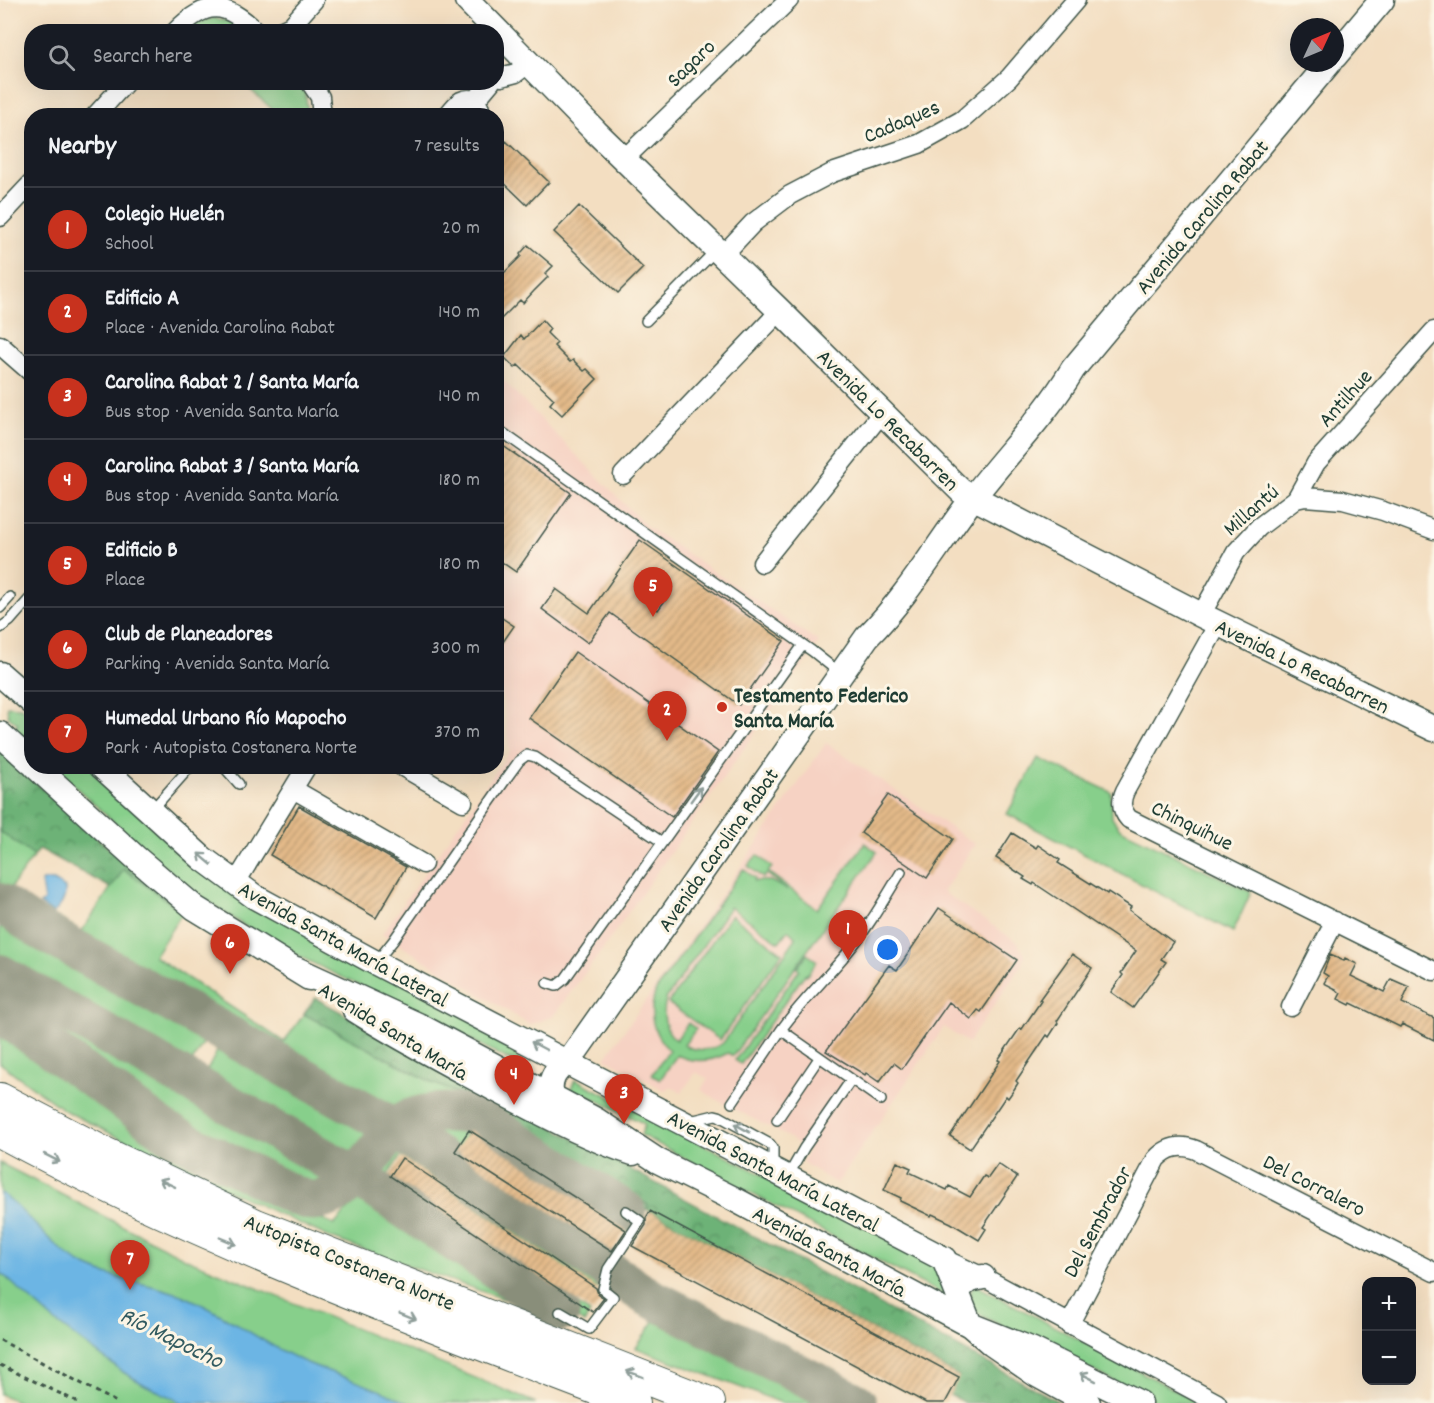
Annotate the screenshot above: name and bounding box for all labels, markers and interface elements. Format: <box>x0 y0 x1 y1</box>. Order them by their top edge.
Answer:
north arrow <box>1290 18 1344 72</box>
search box <box>24 24 504 90</box>
street label: Sagaro <box>661 33 724 96</box>
icon: search <box>45 41 78 74</box>
text: Search here <box>93 42 192 73</box>
street label: Cadaques <box>859 93 945 153</box>
text: Nearby <box>48 129 116 166</box>
text: 7 results <box>414 133 480 161</box>
street label: Avenida Carolina Rabat <box>1130 134 1278 302</box>
text: Colegio Huelén <box>105 200 224 231</box>
text: 1 <box>65 215 70 243</box>
text: 20 m <box>442 215 480 243</box>
text: School <box>105 231 154 259</box>
text: Edificio A <box>105 284 179 315</box>
text: 2 <box>63 299 72 327</box>
text: 140 m <box>438 299 480 327</box>
text: Place · Avenida Carolina Rabat <box>105 315 335 343</box>
street label: Avenida Lo Recabarren <box>808 343 965 500</box>
street label: Antilhue <box>1312 363 1381 435</box>
text: Carolina Rabat 2 / Santa María <box>105 368 358 399</box>
text: 3 <box>63 383 72 411</box>
text: 140 m <box>438 383 480 411</box>
text: Bus stop · Avenida Santa María <box>105 399 338 427</box>
text: Carolina Rabat 3 / Santa María <box>105 452 358 483</box>
text: 4 <box>63 467 72 495</box>
text: 180 m <box>438 467 480 495</box>
street label: Millantú <box>1217 478 1287 545</box>
text: Bus stop · Avenida Santa María <box>105 483 338 511</box>
text: Edificio B <box>105 536 178 567</box>
text: 5 <box>63 551 72 579</box>
text: 180 m <box>438 551 480 579</box>
text: Place <box>105 567 145 595</box>
pin: 5 <box>634 568 672 617</box>
street label: Avenida Lo Recabarren <box>1209 613 1394 724</box>
text: Club de Planeadores <box>105 620 273 651</box>
text: 6 <box>63 635 72 663</box>
text: 300 m <box>431 635 480 663</box>
text: Parking · Avenida Santa María <box>105 651 329 679</box>
place label: Testamento Federico Santa María <box>734 682 909 738</box>
pin: 2 <box>648 692 686 741</box>
marker: Testamento Federico Santa María <box>715 700 729 714</box>
text: Humedal Urbano Río Mapocho <box>105 704 347 735</box>
text: 7 <box>64 719 71 747</box>
text: 370 m <box>434 719 480 747</box>
text: Park · Autopista Costanera Norte <box>105 735 357 763</box>
street label: Avenida Carolina Rabat <box>652 763 788 939</box>
one-way arrow <box>690 787 702 803</box>
street label: Chinquihue <box>1145 794 1238 860</box>
one-way arrow <box>197 853 213 866</box>
street label: Avenida Santa María Lateral <box>232 875 453 1017</box>
pin: 1 <box>828 910 868 960</box>
pin: 6 <box>210 924 250 974</box>
your location <box>873 935 902 964</box>
street label: Avenida Santa María <box>311 976 474 1090</box>
one-way arrow <box>530 1040 548 1052</box>
pin: 4 <box>494 1056 534 1105</box>
pin: 3 <box>604 1074 644 1124</box>
street label: Avenida Santa María Lateral <box>661 1104 884 1242</box>
one-way arrow <box>734 1122 751 1134</box>
street label: Del Corralero <box>1257 1148 1370 1226</box>
one-way arrow <box>42 1153 60 1164</box>
street label: Del Sembrador <box>1057 1161 1142 1284</box>
one-way arrow <box>158 1177 176 1188</box>
street label: Avenida Santa María <box>746 1199 911 1307</box>
street label: Autopista Costanera Norte <box>239 1208 459 1321</box>
one-way arrow <box>219 1237 237 1248</box>
pin: 7 <box>110 1240 150 1290</box>
map controls <box>1362 1277 1416 1385</box>
button: + <box>1362 1277 1416 1331</box>
water label: Río Mapocho <box>113 1300 229 1380</box>
one-way arrow <box>398 1311 417 1322</box>
button: − <box>1362 1331 1416 1385</box>
one-way arrow <box>626 1368 644 1379</box>
one-way arrow <box>1079 1370 1097 1382</box>

